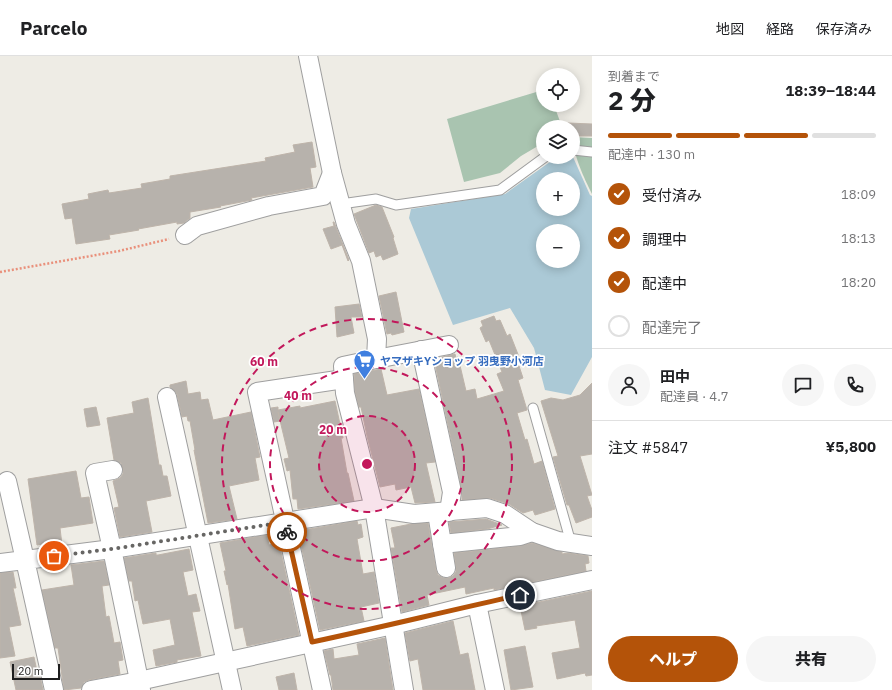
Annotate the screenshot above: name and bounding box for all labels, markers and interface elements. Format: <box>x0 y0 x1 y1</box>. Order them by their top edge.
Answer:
text: Parcelo <box>20 16 87 40</box>
text: 地図 <box>716 20 744 38</box>
text: 経路 <box>766 20 794 38</box>
text: 保存済み <box>816 20 872 38</box>
map controls <box>536 68 580 268</box>
button: locate <box>536 68 580 112</box>
text: 到着まで <box>608 68 660 85</box>
text: 18:39–18:44 <box>785 81 876 100</box>
text: 2 分 <box>608 83 656 117</box>
button: layers <box>536 120 580 164</box>
text: 配達中 · 130 m <box>608 146 695 163</box>
button: + <box>536 172 580 216</box>
icon: check <box>608 183 630 205</box>
text: 受付済み <box>642 186 702 205</box>
text: 18:09 <box>841 186 876 203</box>
button: − <box>536 224 580 268</box>
icon: check <box>608 227 630 249</box>
text: 調理中 <box>642 230 687 249</box>
text: 18:13 <box>841 230 876 247</box>
icon: check <box>608 271 630 293</box>
text: 配達中 <box>642 274 687 293</box>
text: 18:20 <box>841 274 876 291</box>
text: 配達完了 <box>642 318 702 337</box>
supermarket icon: ヤマザキYショップ 羽曳野小河店 <box>352 348 378 381</box>
text: 60 m <box>250 354 278 369</box>
place label: ヤマザキYショップ 羽曳野小河店 <box>380 354 544 368</box>
button: person <box>608 364 650 406</box>
button: chat <box>782 364 824 406</box>
button: phone <box>834 364 876 406</box>
text: 田中 <box>660 367 690 386</box>
text: 40 m <box>284 388 312 403</box>
text: 配達員 · 4.7 <box>660 388 729 405</box>
text: 20 m <box>319 422 347 437</box>
text: ¥5,800 <box>826 437 876 456</box>
text: 注文 #5847 <box>608 438 688 457</box>
centre of rings <box>360 457 374 471</box>
courier <box>267 512 307 552</box>
icon: bike <box>276 521 298 543</box>
pin <box>37 539 71 573</box>
icon: bag <box>43 545 65 567</box>
pin <box>503 578 537 612</box>
icon: home <box>509 584 531 606</box>
button: ヘルプ <box>608 636 738 682</box>
button: 共有 <box>746 636 876 682</box>
scale bar <box>12 662 60 681</box>
text: 20 m <box>18 664 43 678</box>

